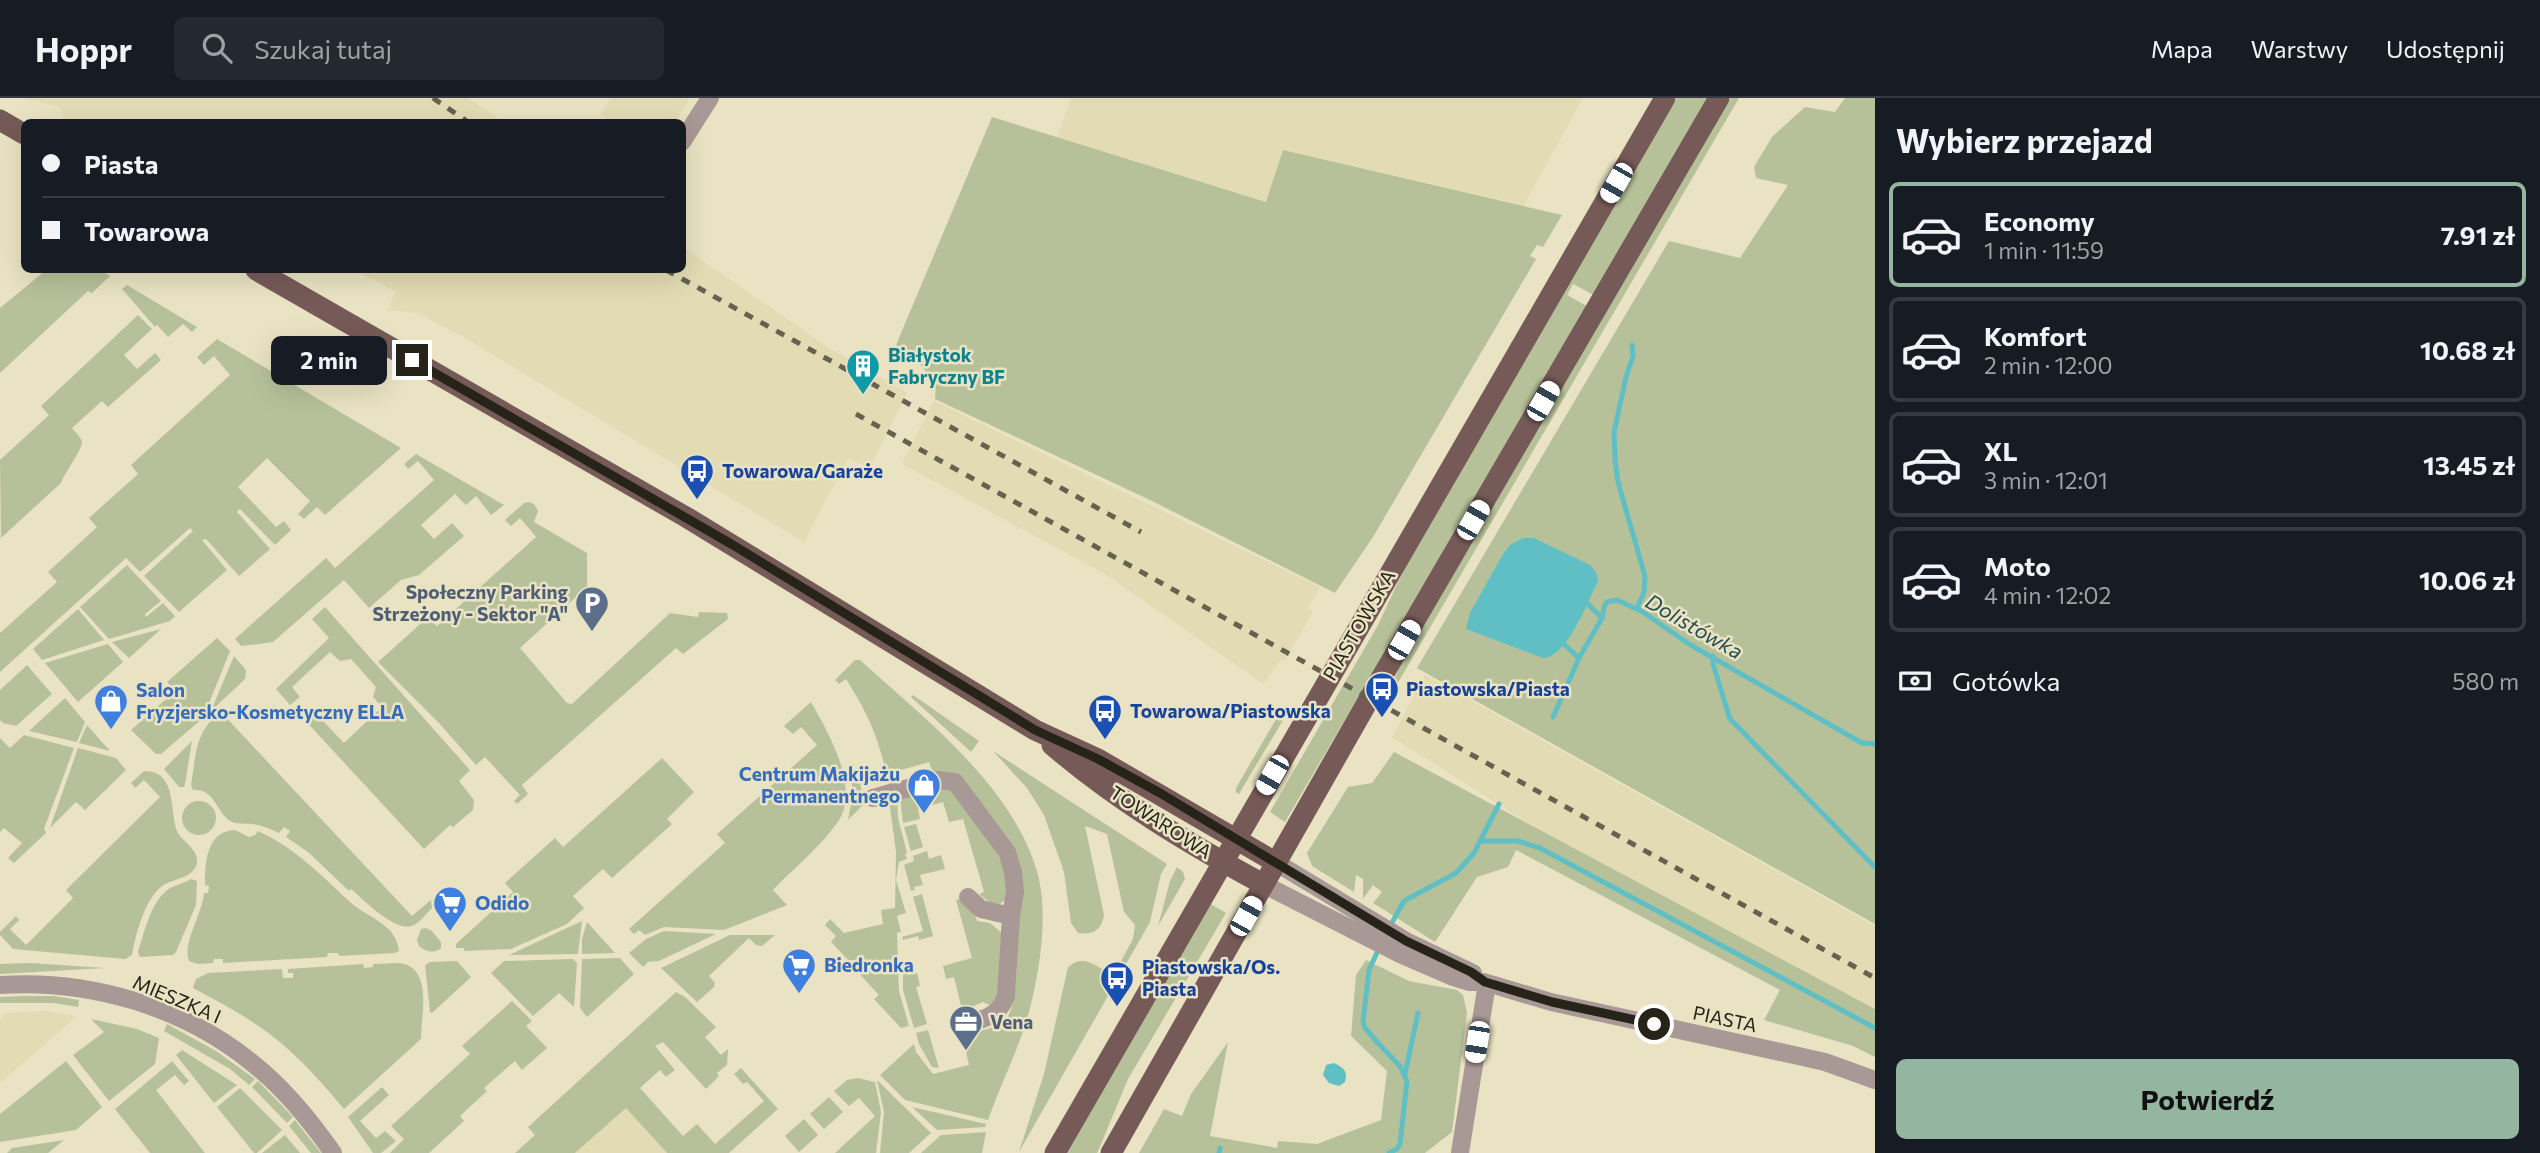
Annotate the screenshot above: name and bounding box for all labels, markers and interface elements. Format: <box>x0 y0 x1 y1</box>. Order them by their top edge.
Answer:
search box <box>174 17 664 80</box>
text: Hoppr <box>35 28 132 69</box>
icon: search <box>198 29 236 67</box>
text: Szukaj tutaj <box>254 33 392 64</box>
text: Mapa <box>2151 34 2213 63</box>
text: Warstwy <box>2251 34 2348 63</box>
text: Udostępnij <box>2386 34 2505 63</box>
text: Wybierz przejazd <box>1896 120 2153 160</box>
text: Piasta <box>84 148 158 179</box>
car <box>1597 160 1636 206</box>
icon: car <box>1900 203 1963 266</box>
text: Economy <box>1984 205 2095 236</box>
text: Towarowa <box>84 215 209 246</box>
text: 7.91 zł <box>2441 219 2515 250</box>
text: 1 min · 11:59 <box>1984 236 2104 264</box>
icon: car <box>1900 318 1963 381</box>
text: Komfort <box>1984 320 2087 351</box>
text: 10.68 zł <box>2420 334 2515 365</box>
callout: 2 min <box>272 336 388 384</box>
place label: Białystok Fabryczny BF <box>888 343 1005 388</box>
route end <box>396 344 428 376</box>
text: 2 min <box>300 346 358 374</box>
building icon: Białystok Fabryczny BF <box>844 347 882 396</box>
text: 2 min · 12:00 <box>1984 351 2113 379</box>
car <box>1524 378 1563 424</box>
icon: car <box>1900 433 1963 496</box>
text: XL <box>1984 435 2018 466</box>
text: 13.45 zł <box>2423 449 2515 480</box>
bus stop icon: Towarowa/Garaże <box>678 452 716 501</box>
place label: Towarowa/Garaże <box>722 459 883 482</box>
text: 3 min · 12:01 <box>1984 466 2108 494</box>
car <box>1454 497 1493 543</box>
icon: car <box>1900 548 1963 611</box>
text: Moto <box>1984 550 2051 581</box>
text: 10.06 zł <box>2419 564 2515 595</box>
street label: PIASTOWSKA <box>1318 565 1400 684</box>
place label: Społeczny Parking Strzeżony - Sektor "A" <box>373 580 569 625</box>
text: 4 min · 12:02 <box>1984 581 2111 609</box>
parking icon: Społeczny Parking Strzeżony - Sektor "A" <box>573 584 611 633</box>
water label: Dolistówka <box>1642 588 1748 663</box>
car <box>1385 617 1424 663</box>
icon: cash <box>1896 662 1934 700</box>
text: Gotówka <box>1952 665 2060 696</box>
text: 580 m <box>2452 667 2519 695</box>
bus stop icon: Piastowska/Piasta <box>1363 670 1401 719</box>
place label: Piastowska/Piasta <box>1406 677 1570 700</box>
place label: Salon Fryzjersko-Kosmetyczny ELLA <box>136 678 405 723</box>
shop icon: Salon Fryzjersko-Kosmetyczny ELLA <box>92 682 130 731</box>
bus stop icon: Towarowa/Piastowska <box>1086 692 1124 741</box>
place label: Towarowa/Piastowska <box>1130 699 1331 722</box>
car <box>1253 752 1292 798</box>
place label: Centrum Makijażu Permanentnego <box>739 762 900 807</box>
shop icon: Centrum Makijażu Permanentnego <box>905 766 943 815</box>
street label: TOWAROWA <box>1106 780 1216 863</box>
supermarket icon: Odido <box>431 884 469 933</box>
place label: Odido <box>475 891 529 914</box>
car <box>1227 893 1266 939</box>
supermarket icon: Biedronka <box>780 946 818 995</box>
place label: Biedronka <box>824 953 914 976</box>
place label: Piastowska/Os. Piasta <box>1142 955 1280 1000</box>
bus stop icon: Piastowska/Os. Piasta <box>1098 959 1136 1008</box>
street label: MIESZKA I <box>130 970 225 1027</box>
street label: PIASTA <box>1691 1001 1759 1037</box>
office icon: Vena <box>947 1003 985 1052</box>
route start <box>1638 1008 1670 1040</box>
place label: Vena <box>990 1010 1033 1033</box>
car <box>1464 1020 1491 1064</box>
button: Potwierdź <box>1896 1059 2519 1139</box>

